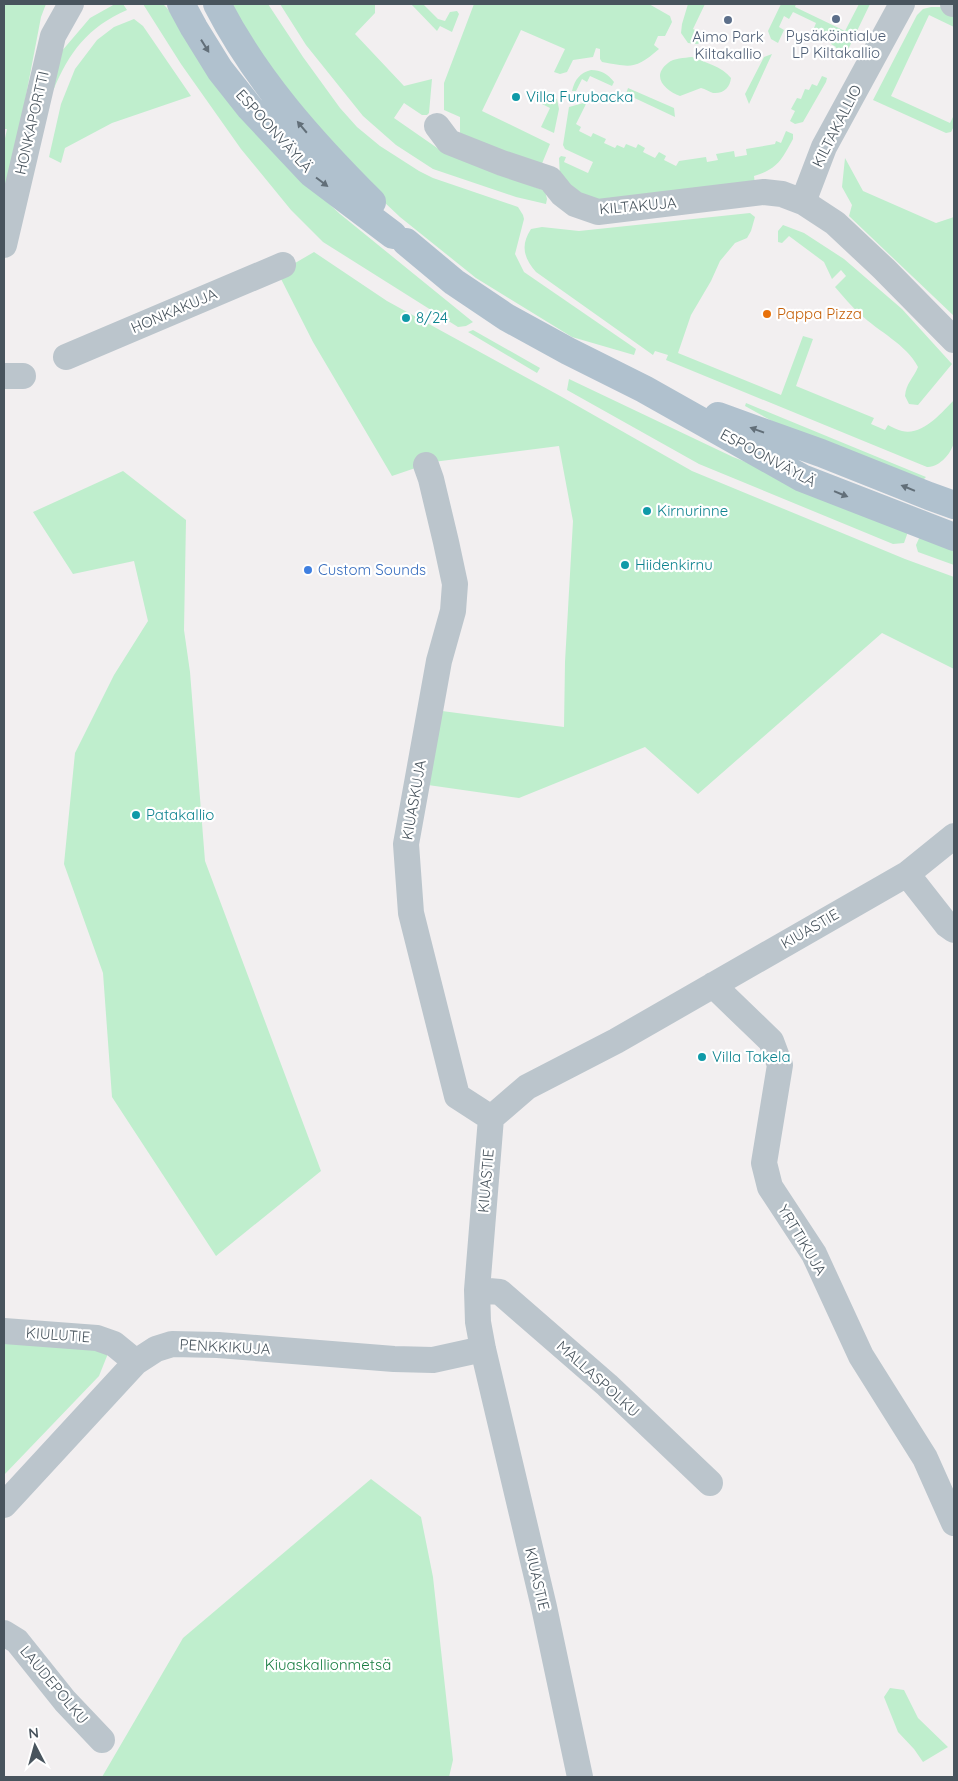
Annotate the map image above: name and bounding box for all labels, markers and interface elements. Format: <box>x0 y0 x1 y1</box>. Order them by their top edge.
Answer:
marker: Pysäköintialue LP Kiltakallio <box>830 13 842 25</box>
marker: Aimo Park Kiltakallio <box>722 14 734 26</box>
place label: Pysäköintialue LP Kiltakallio <box>786 26 886 62</box>
place label: Aimo Park Kiltakallio <box>692 27 764 63</box>
one-way arrow <box>200 39 210 53</box>
street label: HONKAPORTTI <box>10 69 53 176</box>
street label: KILTAKALLIO <box>808 81 865 170</box>
street label: ESPOONVÄYLÄ <box>232 85 317 176</box>
place label: Villa Furubacka <box>526 87 633 106</box>
marker: Villa Furubacka <box>510 91 522 103</box>
one-way arrow <box>296 122 308 134</box>
one-way arrow <box>315 176 328 187</box>
street label: KILTAKUJA <box>599 193 678 218</box>
street label: HONKAKUJA <box>128 284 220 337</box>
place label: Pappa Pizza <box>777 304 862 323</box>
place label: 8/24 <box>416 308 448 327</box>
marker: Pappa Pizza <box>761 308 773 320</box>
marker: 8/24 <box>400 312 412 324</box>
street label: ESPOONVÄYLÄ <box>717 424 820 491</box>
one-way arrow <box>749 426 764 434</box>
one-way arrow <box>901 484 916 491</box>
one-way arrow <box>834 490 848 498</box>
place label: Kirnurinne <box>657 501 728 520</box>
marker: Kirnurinne <box>641 505 653 517</box>
place label: Hiidenkirnu <box>635 555 713 574</box>
marker: Hiidenkirnu <box>619 559 631 571</box>
place label: Custom Sounds <box>318 560 426 579</box>
marker: Custom Sounds <box>302 564 314 576</box>
street label: KIUASKUJA <box>397 758 430 841</box>
place label: Patakallio <box>146 805 214 824</box>
marker: Patakallio <box>130 809 142 821</box>
street label: KIUASTIE <box>777 904 842 953</box>
place label: Villa Takela <box>712 1047 791 1066</box>
marker: Villa Takela <box>696 1051 708 1063</box>
street label: KIUASTIE <box>473 1148 498 1214</box>
street label: YRTTIKUJA <box>774 1201 831 1279</box>
street label: KIULUTIE <box>25 1323 91 1346</box>
street label: PENKKIKUJA <box>179 1335 271 1358</box>
street label: MALLASPOLKU <box>553 1336 644 1421</box>
street label: KIUASTIE <box>521 1546 554 1612</box>
street label: LAUDEPOLKU <box>16 1642 93 1728</box>
park label: Kiuaskallionmetsä <box>265 1655 391 1674</box>
north arrow <box>10 1721 60 1771</box>
text: N <box>28 1724 40 1743</box>

